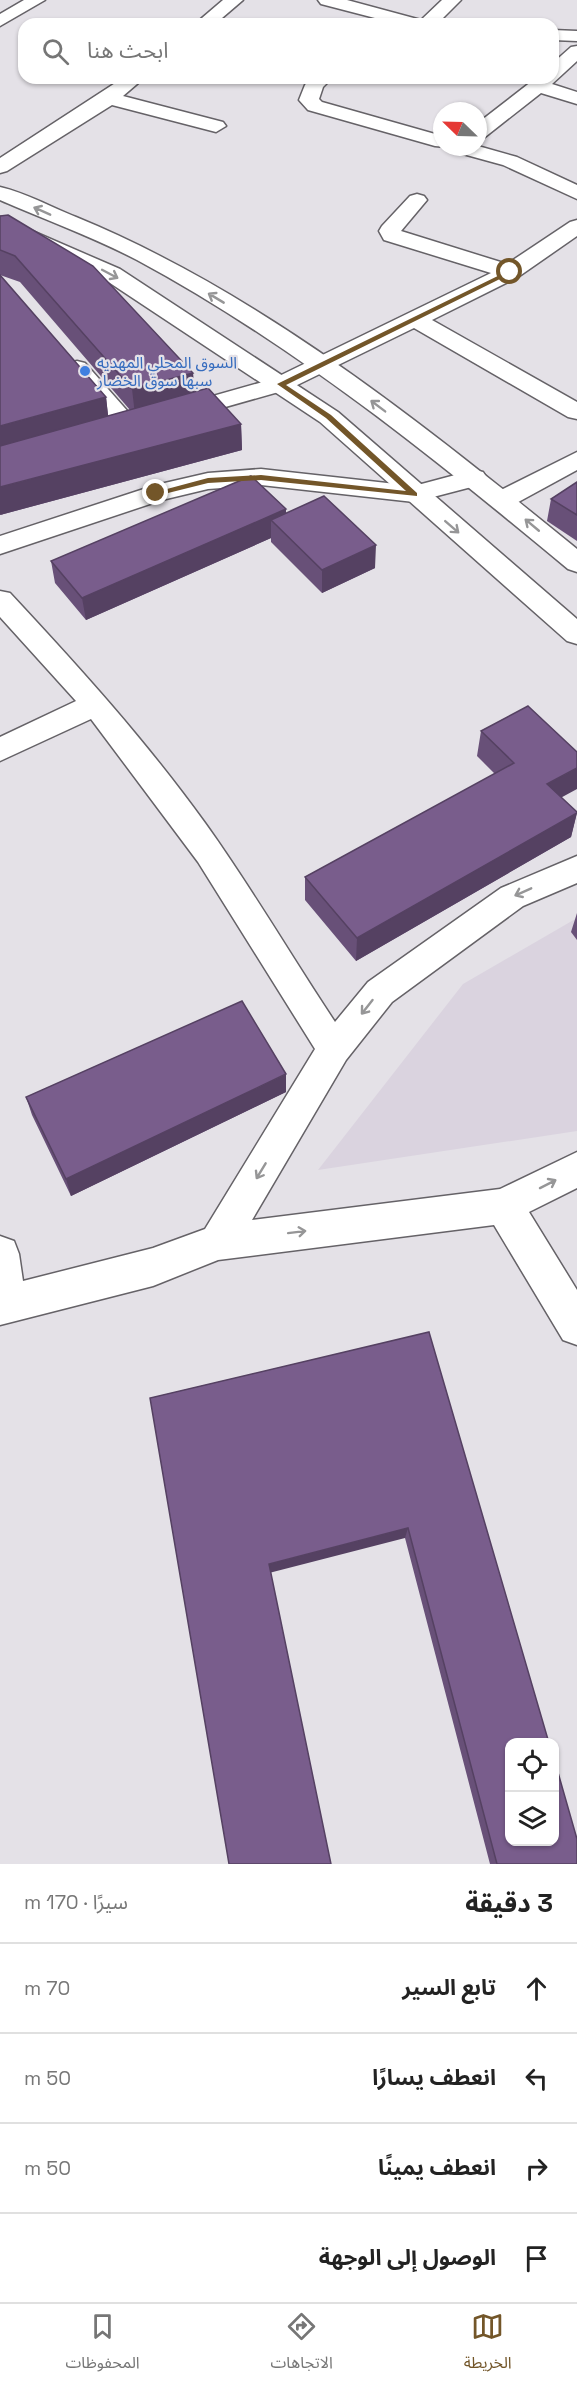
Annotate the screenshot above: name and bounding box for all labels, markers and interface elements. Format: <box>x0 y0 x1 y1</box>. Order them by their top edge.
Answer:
search box <box>18 18 559 84</box>
icon: search <box>39 35 72 68</box>
text: ابحث هنا <box>87 36 168 64</box>
north arrow <box>433 102 487 156</box>
one-way arrow <box>33 205 51 216</box>
route start <box>496 258 522 284</box>
one-way arrow <box>101 268 118 280</box>
one-way arrow <box>208 292 225 304</box>
place label: السوق المحلي المهديه سبها سوق الخضار <box>96 352 237 391</box>
marker: السوق المحلي المهديه سبها سوق الخضار <box>78 364 92 378</box>
one-way arrow <box>370 400 386 412</box>
route end <box>142 479 168 505</box>
one-way arrow <box>525 518 540 532</box>
one-way arrow <box>444 520 460 533</box>
one-way arrow <box>515 887 533 898</box>
one-way arrow <box>361 999 374 1015</box>
one-way arrow <box>255 1162 267 1179</box>
one-way arrow <box>539 1177 557 1189</box>
one-way arrow <box>287 1226 307 1237</box>
map controls <box>505 1738 559 1846</box>
button: locate <box>505 1738 559 1792</box>
button: layers <box>505 1792 559 1846</box>
text: 3 دقيقة <box>465 1886 553 1920</box>
text: سيرًا · 170 m <box>24 1889 128 1915</box>
icon: ahead <box>520 1972 553 2005</box>
text: تابع السير <box>402 1973 496 2001</box>
text: 70 m <box>24 1975 70 2001</box>
icon: left <box>520 2062 553 2095</box>
text: انعطف يسارًا <box>372 2063 496 2091</box>
text: 50 m <box>24 2065 71 2091</box>
icon: right <box>520 2152 553 2185</box>
text: انعطف يمينًا <box>378 2153 496 2181</box>
text: 50 m <box>24 2155 71 2181</box>
icon: arrive <box>520 2242 553 2275</box>
text: الوصول إلى الوجهة <box>319 2243 496 2271</box>
tab: المحفوظات <box>65 2310 140 2380</box>
tab: الاتجاهات <box>270 2310 333 2380</box>
tab: الخريطة <box>464 2310 512 2380</box>

